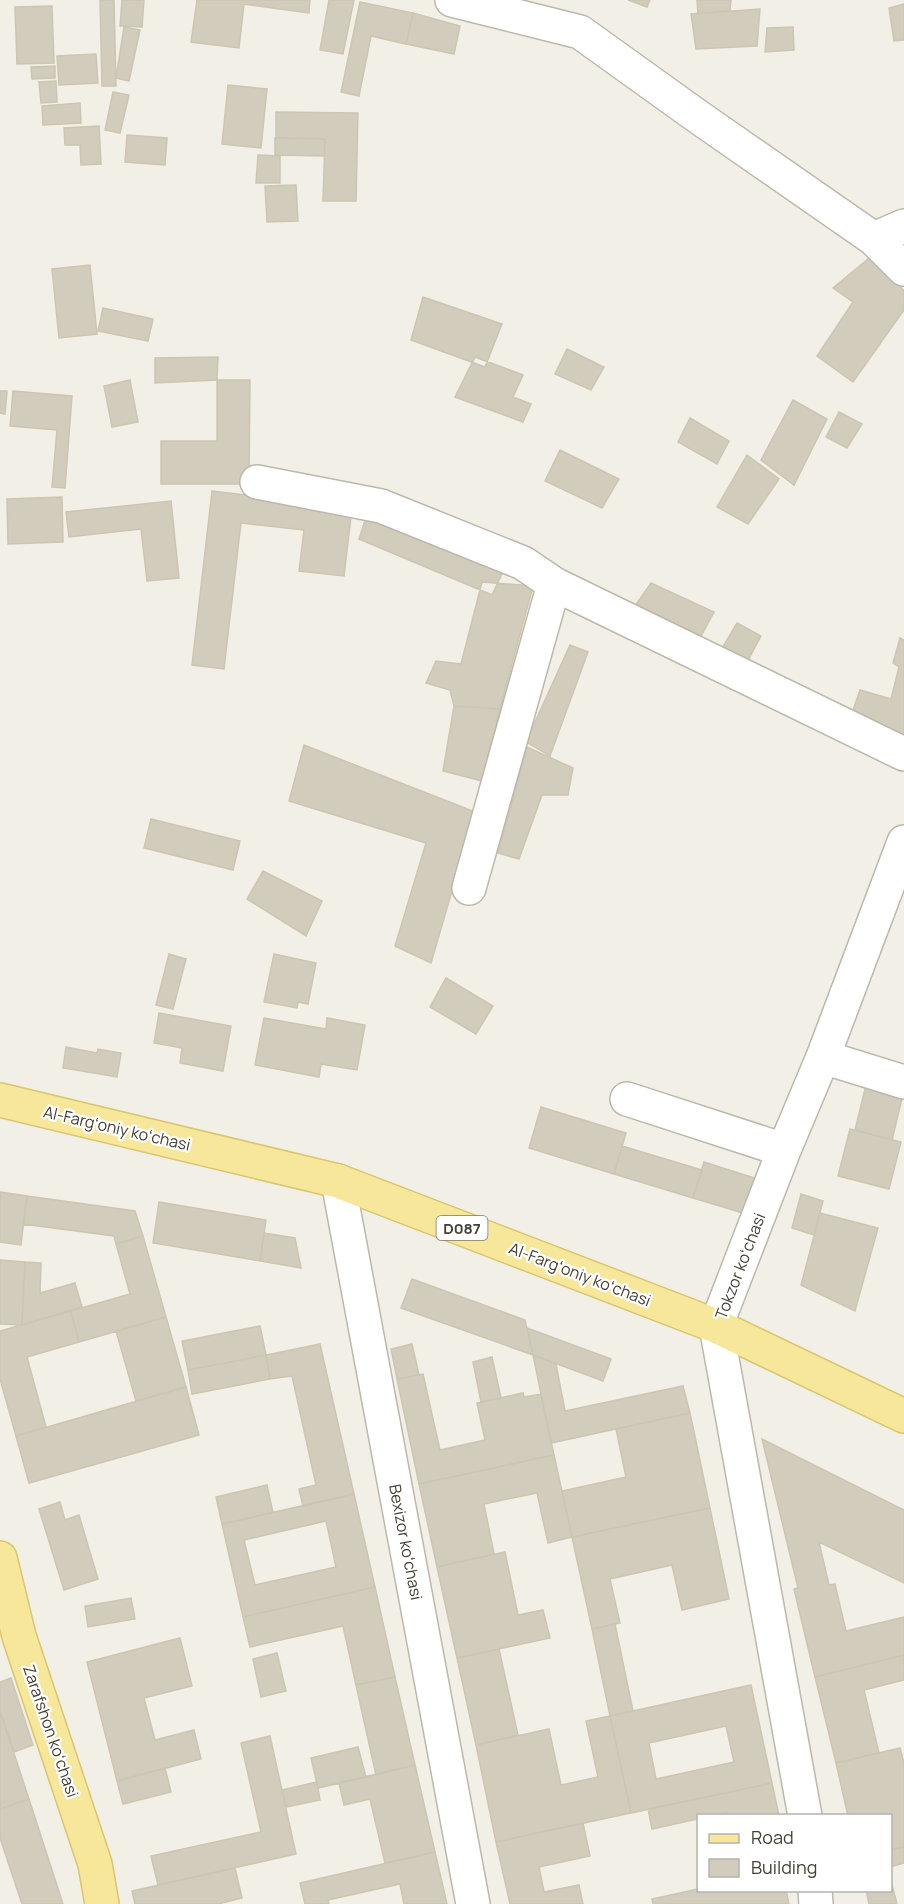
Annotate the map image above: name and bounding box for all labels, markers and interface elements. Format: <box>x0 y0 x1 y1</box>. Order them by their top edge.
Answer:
street label: Al-Fargʻoniy koʻchasi <box>41 1100 193 1156</box>
street label: Tokzor koʻchasi <box>710 1210 770 1322</box>
road number: D087 <box>436 1216 488 1240</box>
street label: Al-Fargʻoniy koʻchasi <box>506 1237 654 1311</box>
street label: Bexizor koʻchasi <box>384 1482 428 1602</box>
street label: Zarafshon koʻchasi <box>18 1662 84 1800</box>
legend <box>697 1814 892 1892</box>
text: Road <box>751 1825 794 1849</box>
text: Building <box>751 1855 817 1879</box>

